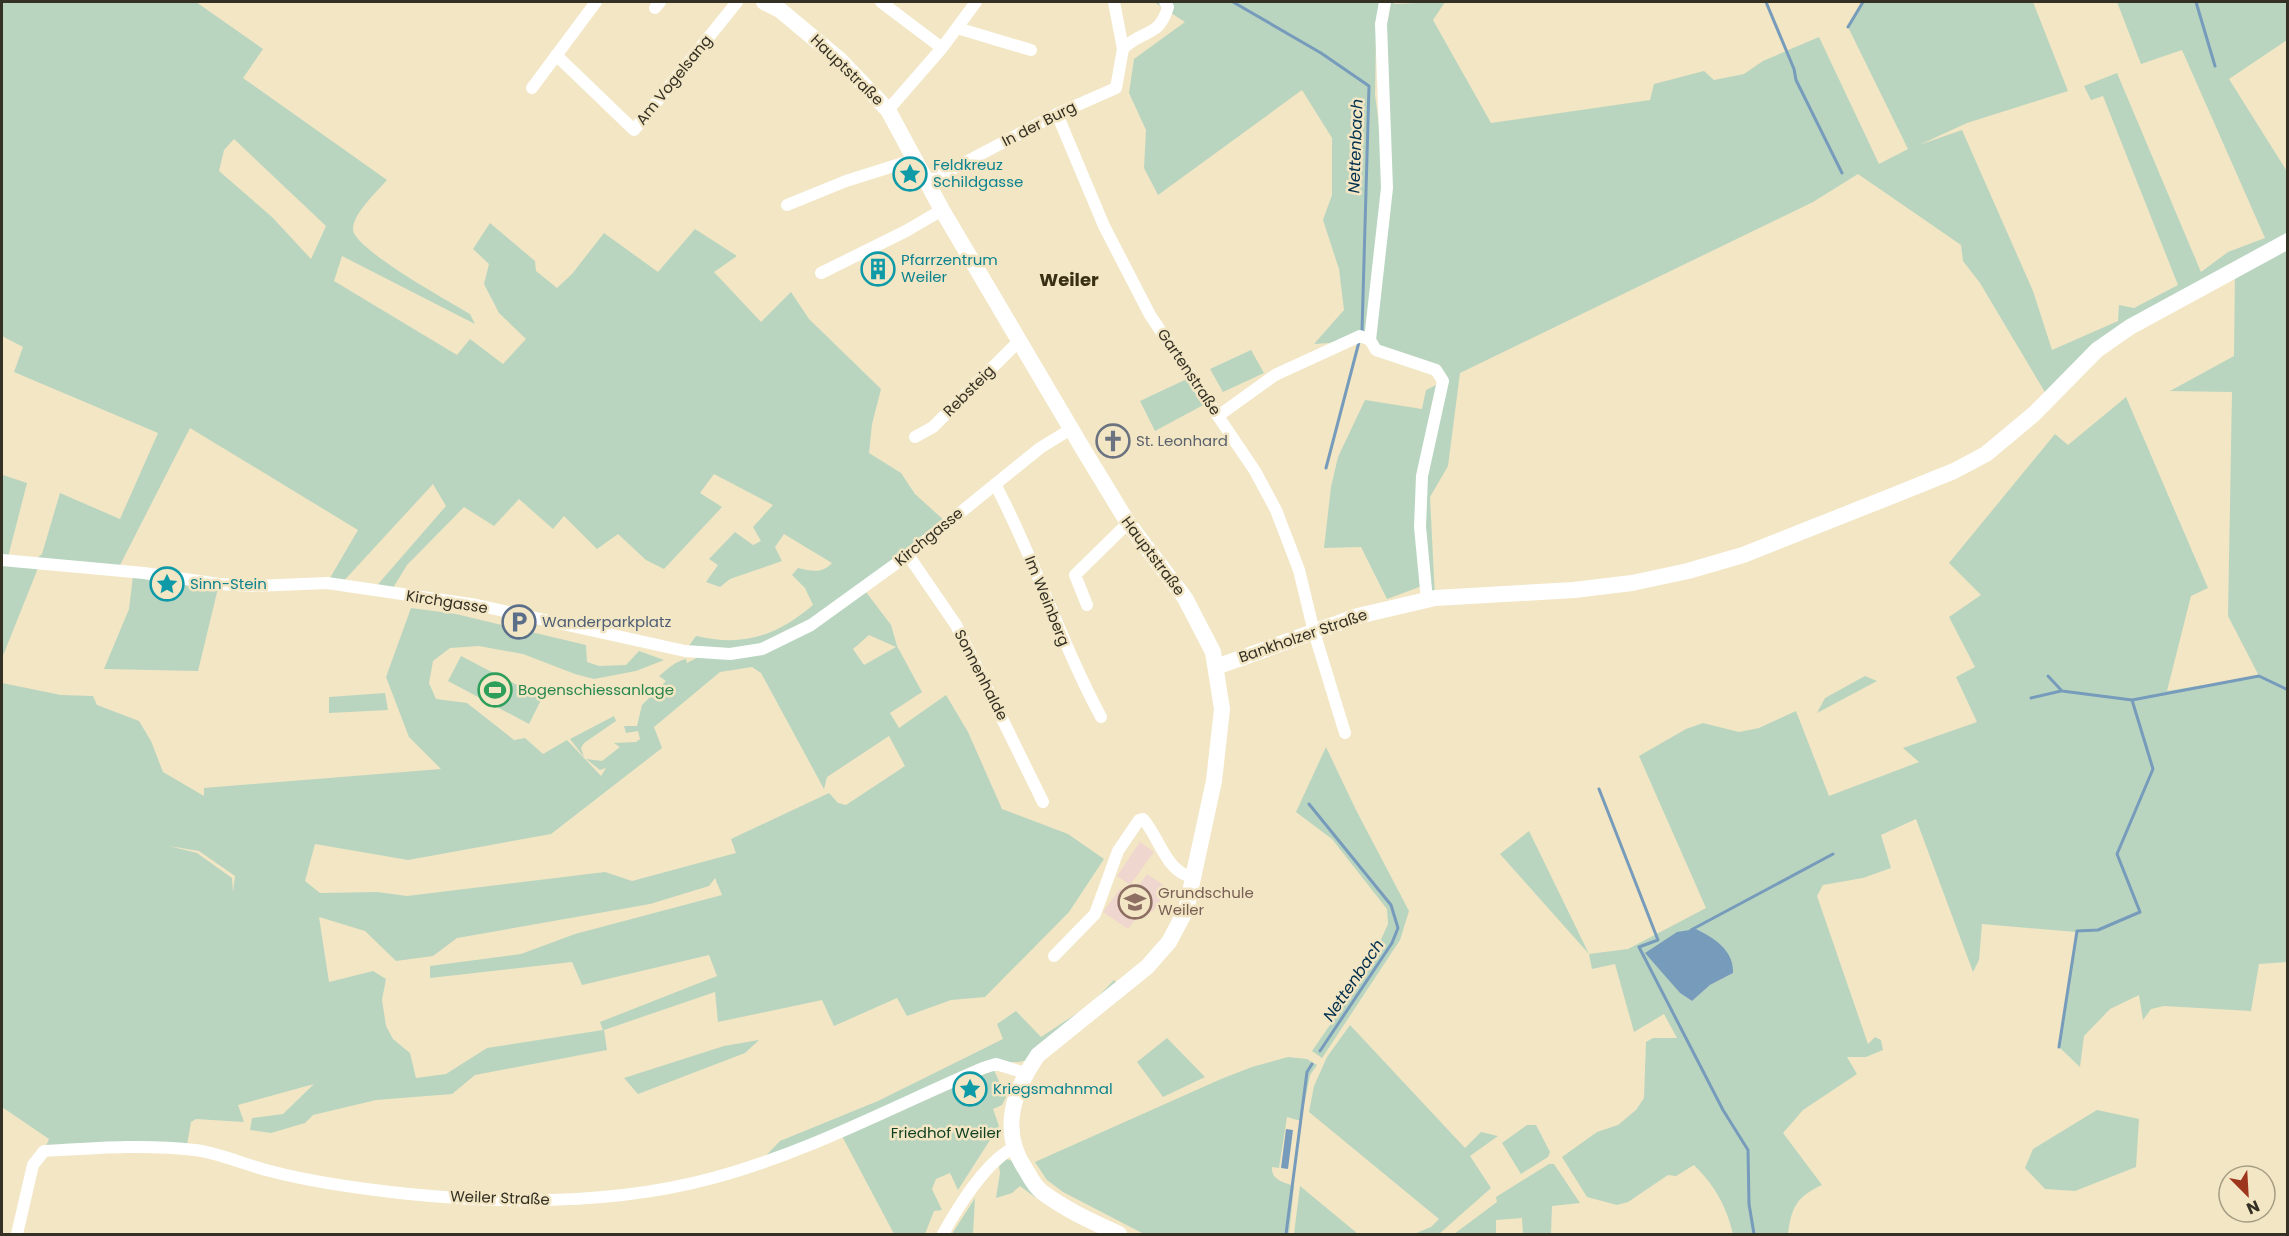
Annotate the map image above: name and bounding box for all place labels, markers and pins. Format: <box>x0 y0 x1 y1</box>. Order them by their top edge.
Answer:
place label: Feldkreuz Schildgasse <box>933 154 1023 192</box>
place icon: Feldkreuz Schildgasse <box>892 156 928 192</box>
place label: Pfarrzentrum Weiler <box>901 249 998 287</box>
building icon: Pfarrzentrum Weiler <box>860 251 896 287</box>
church icon: St. Leonhard <box>1095 423 1131 459</box>
place label: St. Leonhard <box>1136 430 1228 451</box>
place icon: Sinn-Stein <box>149 566 185 602</box>
place label: Sinn-Stein <box>190 573 267 594</box>
parking icon: Wanderparkplatz <box>501 604 537 640</box>
place label: Wanderparkplatz <box>542 611 671 632</box>
sports icon: Bogenschiessanlage <box>477 672 513 708</box>
place label: Bogenschiessanlage <box>518 679 674 700</box>
place label: Grundschule Weiler <box>1158 882 1254 920</box>
school or university icon: Grundschule Weiler <box>1117 884 1153 920</box>
place icon: Kriegsmahnmal <box>952 1071 988 1107</box>
place label: Kriegsmahnmal <box>993 1078 1113 1099</box>

